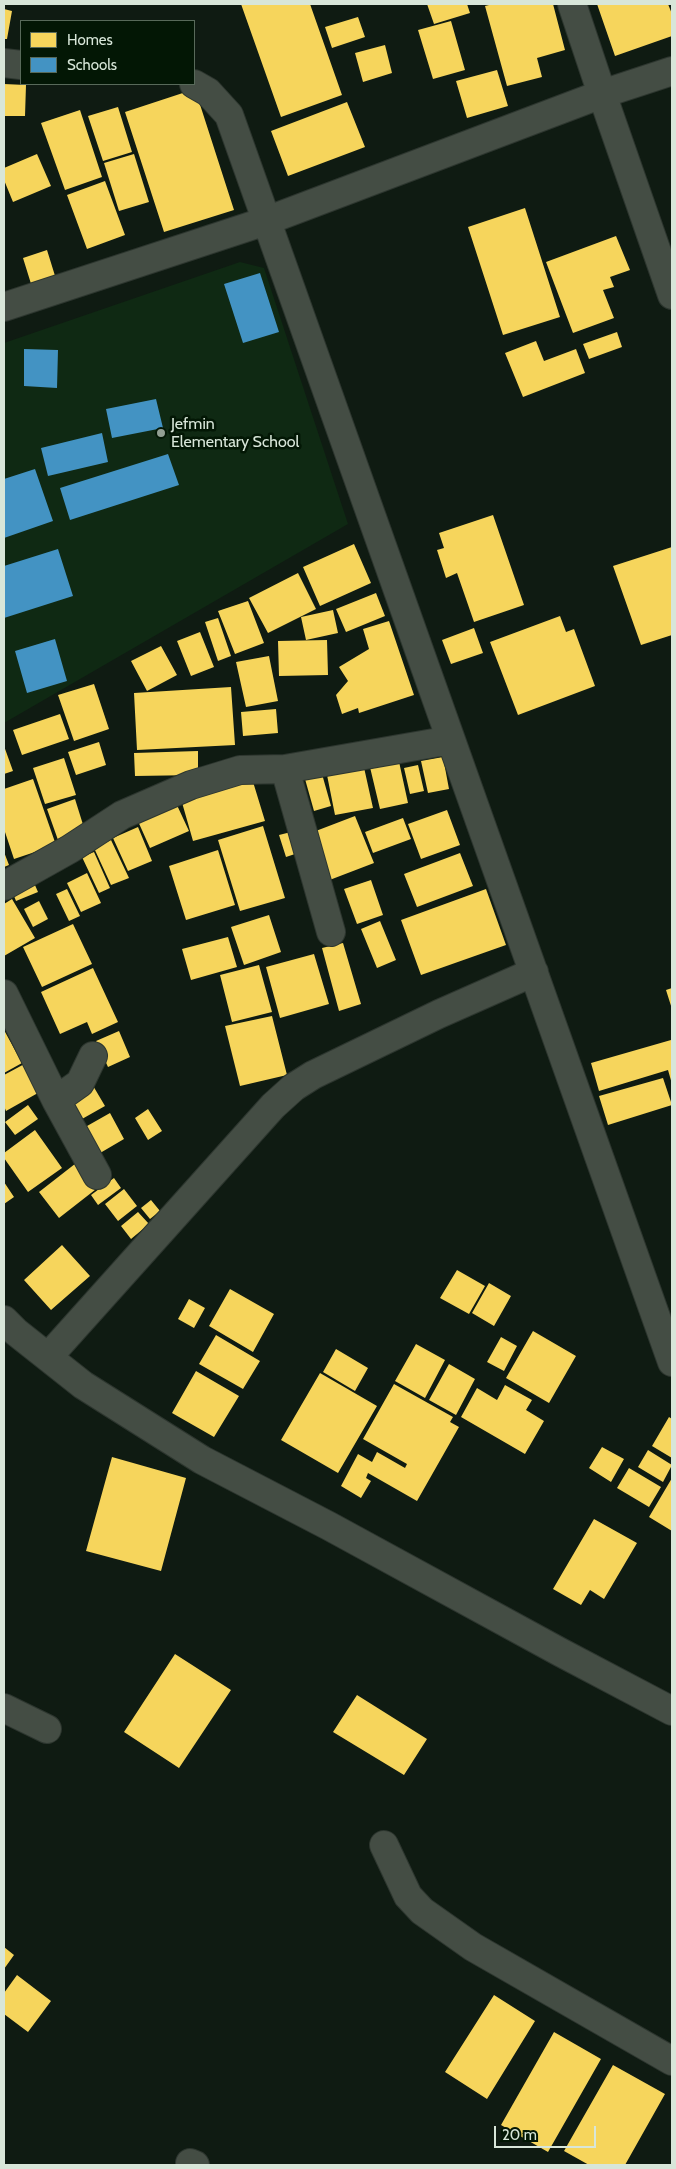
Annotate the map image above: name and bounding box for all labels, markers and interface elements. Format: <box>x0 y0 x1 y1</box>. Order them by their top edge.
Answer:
legend <box>20 20 195 85</box>
text: Homes <box>67 31 113 49</box>
text: Schools <box>67 56 117 74</box>
place label: Jefmin Elementary School <box>171 414 299 452</box>
marker: Jefmin Elementary School <box>155 427 167 439</box>
scale bar <box>496 2116 598 2148</box>
text: 20 m <box>502 2126 537 2144</box>

